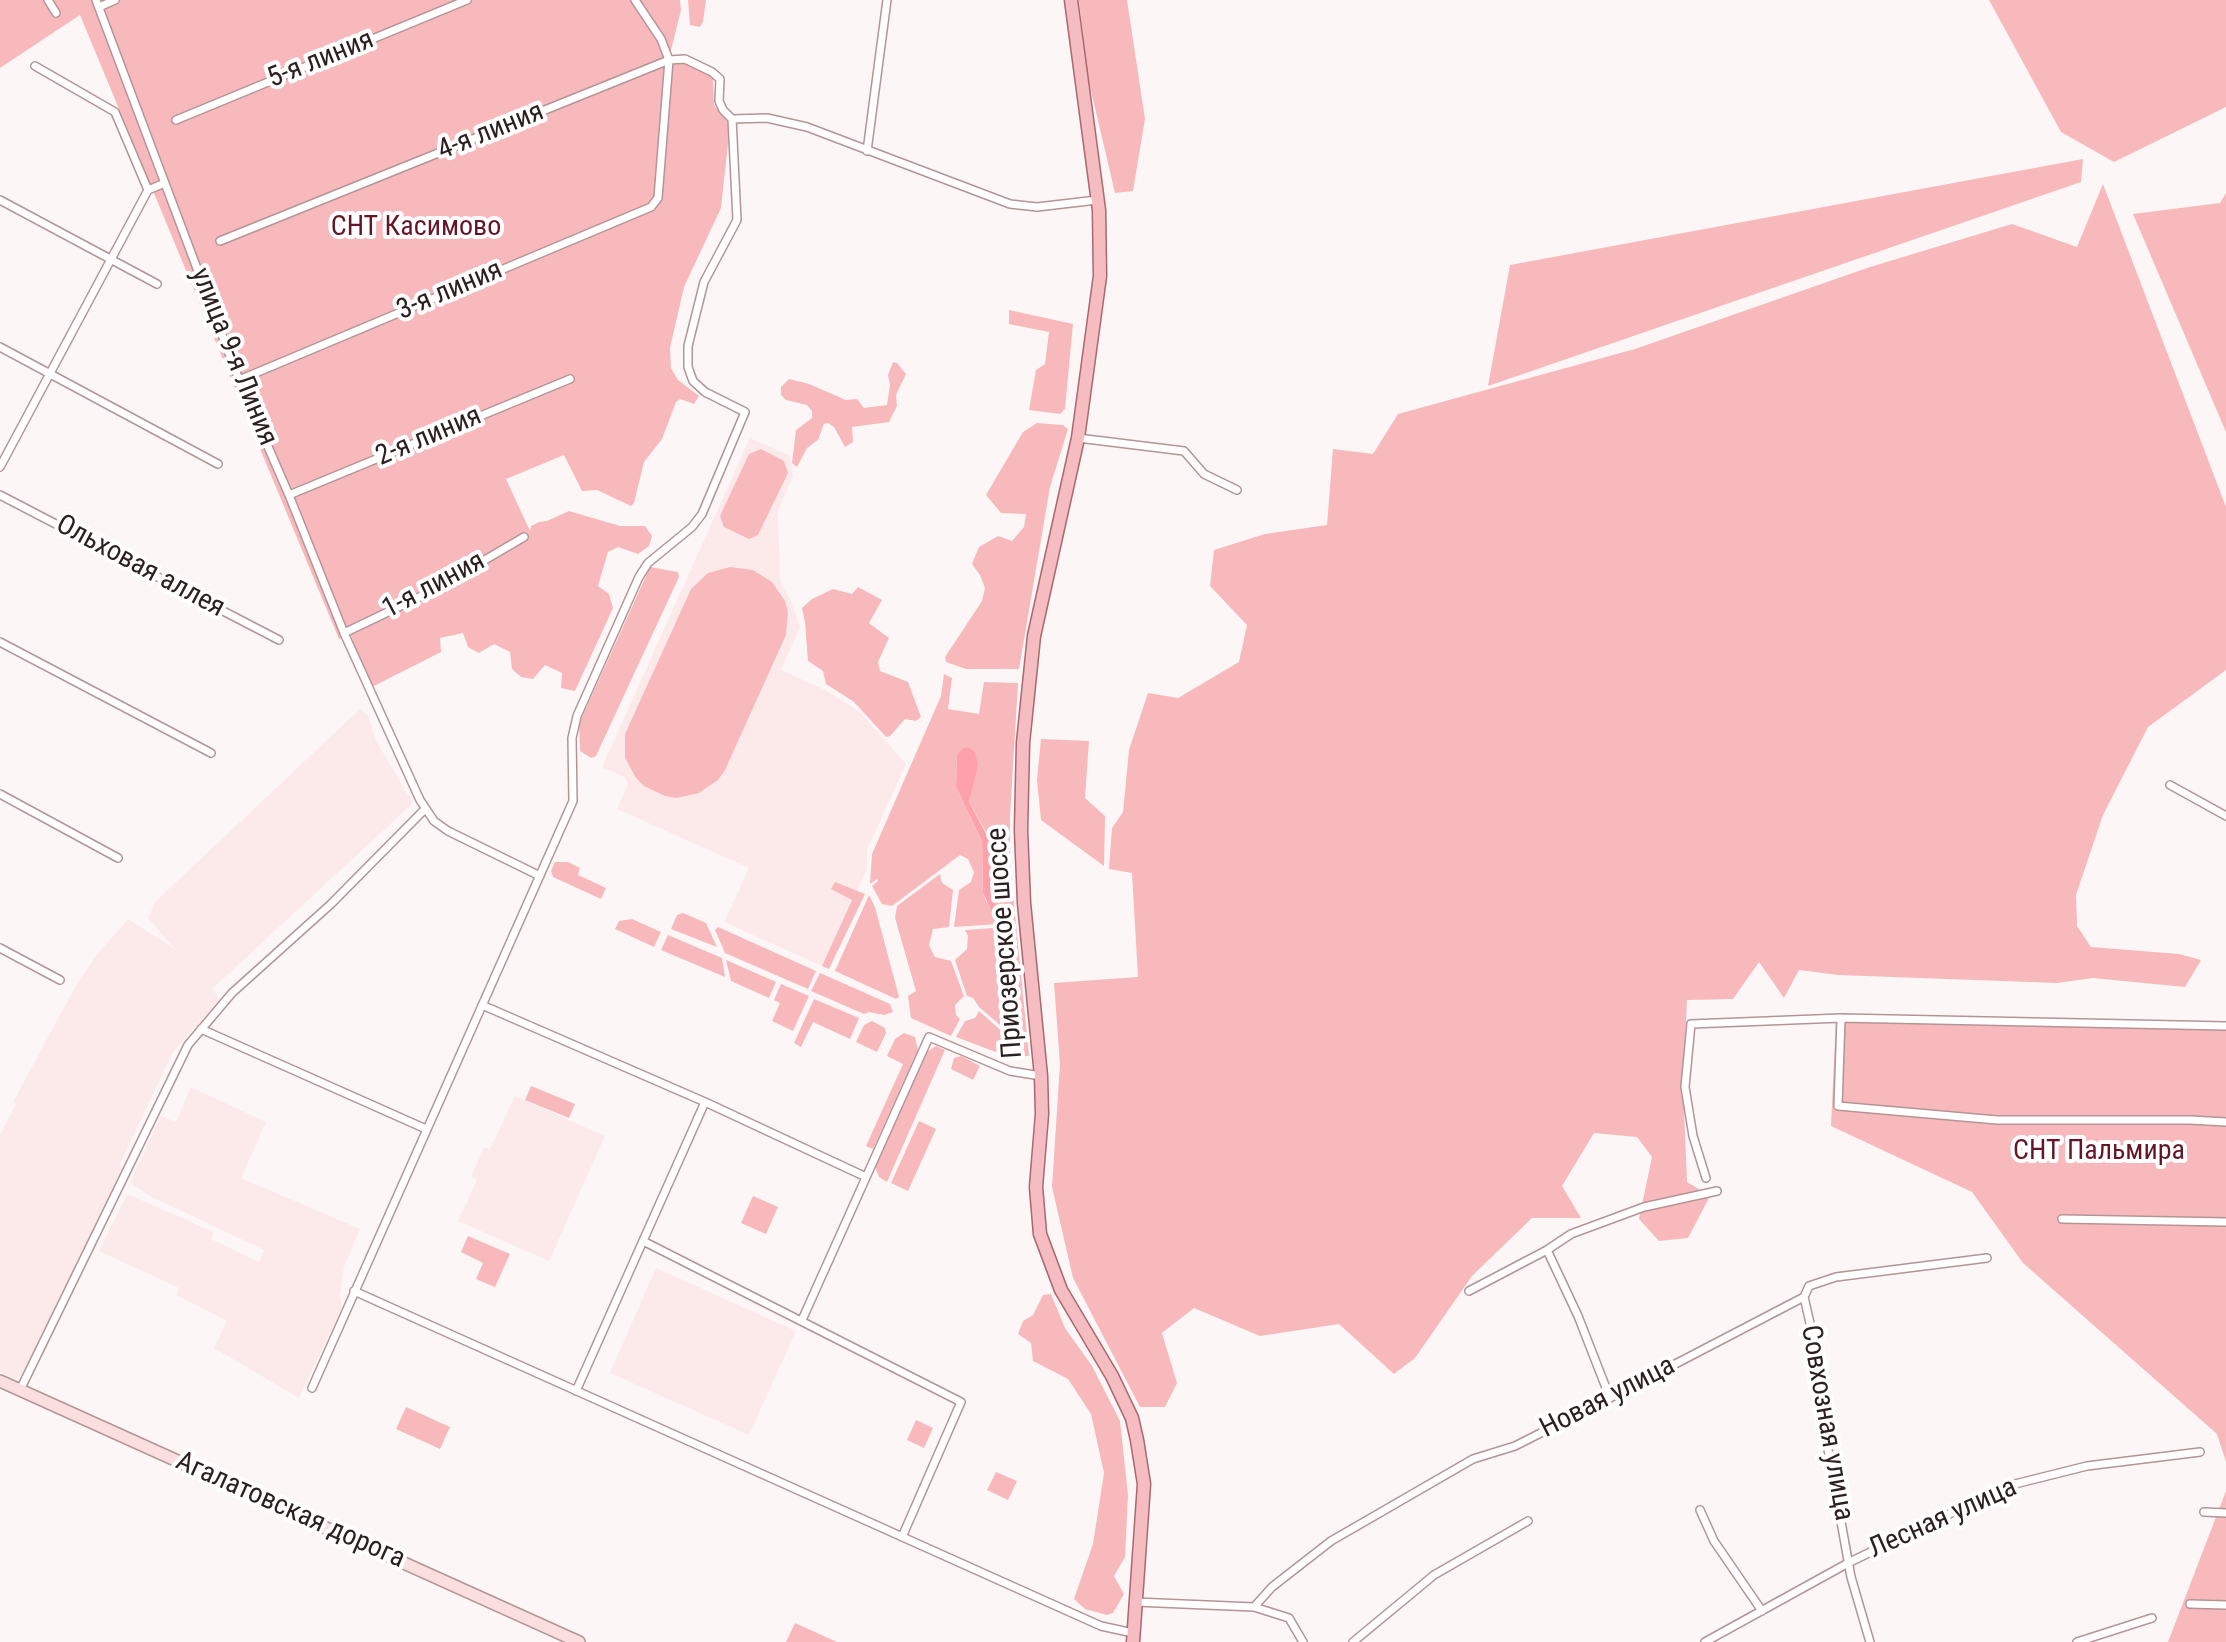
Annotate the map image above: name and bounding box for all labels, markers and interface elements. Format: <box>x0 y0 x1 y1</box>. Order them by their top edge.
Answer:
street label: 5-я линия <box>263 24 379 96</box>
street label: 4-я линия <box>433 96 549 168</box>
park label: СНТ Касимово <box>331 211 501 245</box>
street label: 3-я линия <box>392 254 508 328</box>
street label: улица 9-я Линия <box>182 263 284 451</box>
street label: 2-я линия <box>371 400 487 474</box>
street label: Ольховая аллея <box>50 508 230 626</box>
street label: 1-я линия <box>377 545 491 627</box>
street label: Приозерское шоссе <box>981 826 1031 1060</box>
park label: СНТ Пальмира <box>2013 1135 2185 1169</box>
street label: Совхозная улица <box>1792 1323 1860 1523</box>
street label: Новая улица <box>1535 1350 1681 1446</box>
street label: Агалатовская дорога <box>170 1445 410 1577</box>
street label: Лесная улица <box>1864 1471 2022 1567</box>

